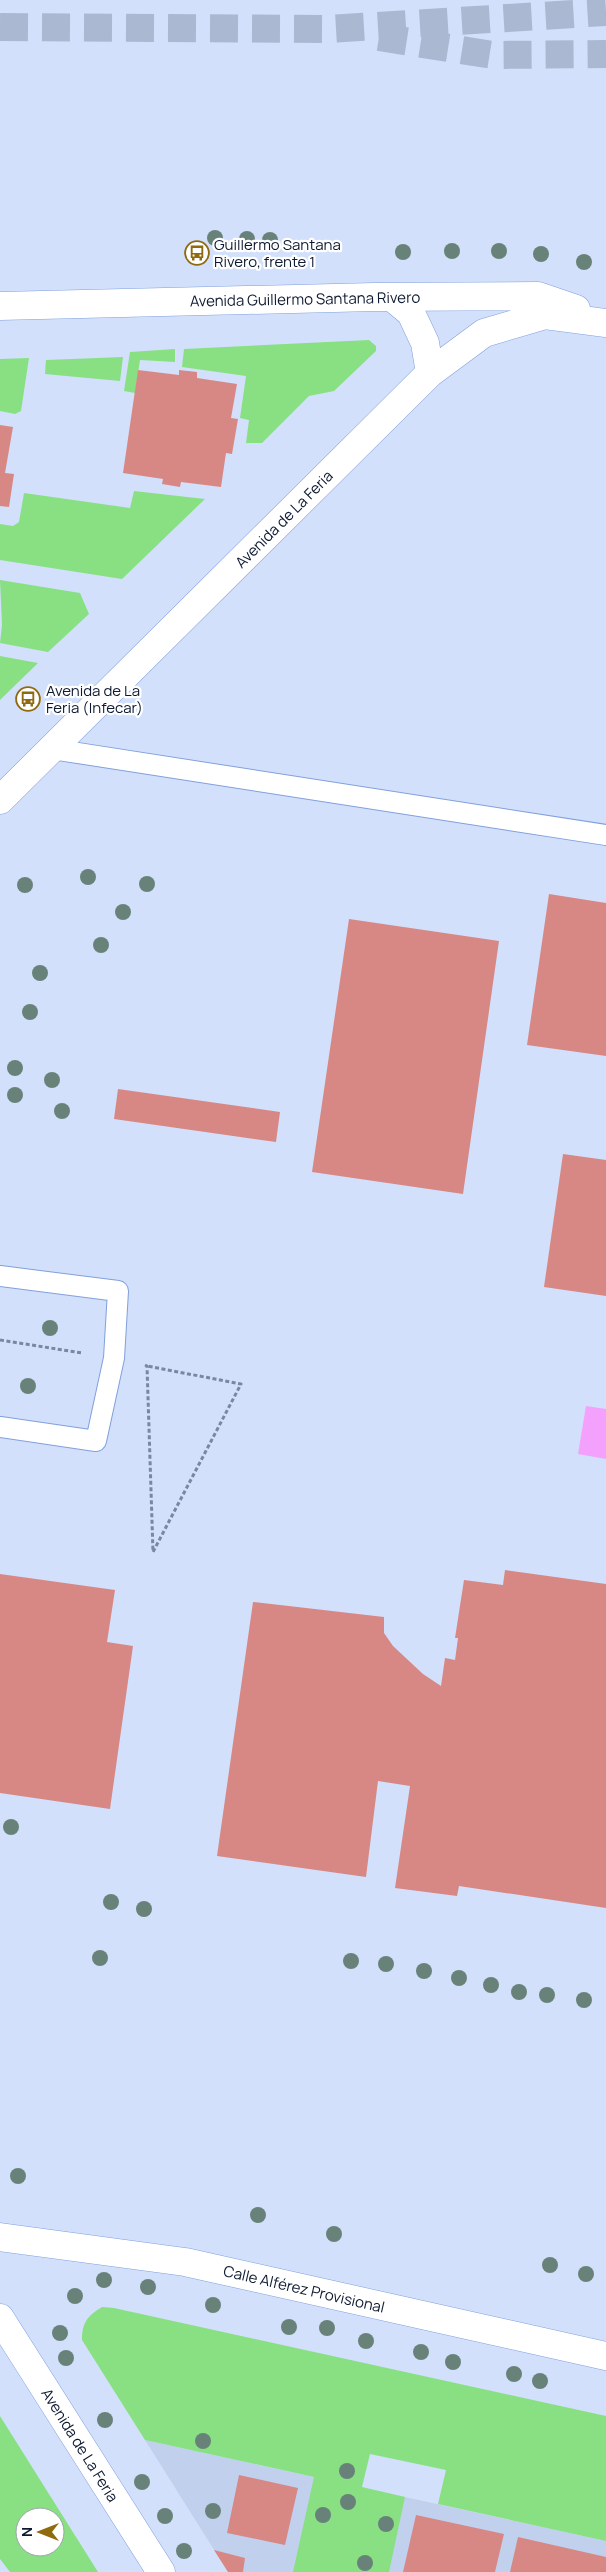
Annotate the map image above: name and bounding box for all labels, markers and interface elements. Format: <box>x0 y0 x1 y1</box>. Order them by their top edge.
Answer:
place label: Guillermo Santana Rivero, frente 1 <box>214 234 341 272</box>
bus stop icon: Guillermo Santana Rivero, frente 1 <box>184 240 210 266</box>
street label: Avenida Guillermo Santana Rivero <box>190 286 420 312</box>
street label: Avenida de La Feria <box>230 465 338 573</box>
place label: Avenida de La Feria (Infecar) <box>46 680 143 718</box>
bus stop icon: Avenida de La Feria (Infecar) <box>15 686 41 712</box>
street label: Calle Alférez Provisional <box>221 2260 387 2318</box>
street label: Avenida de La Feria <box>37 2384 123 2506</box>
north arrow <box>15 2507 65 2557</box>
text: N <box>17 2527 36 2537</box>

